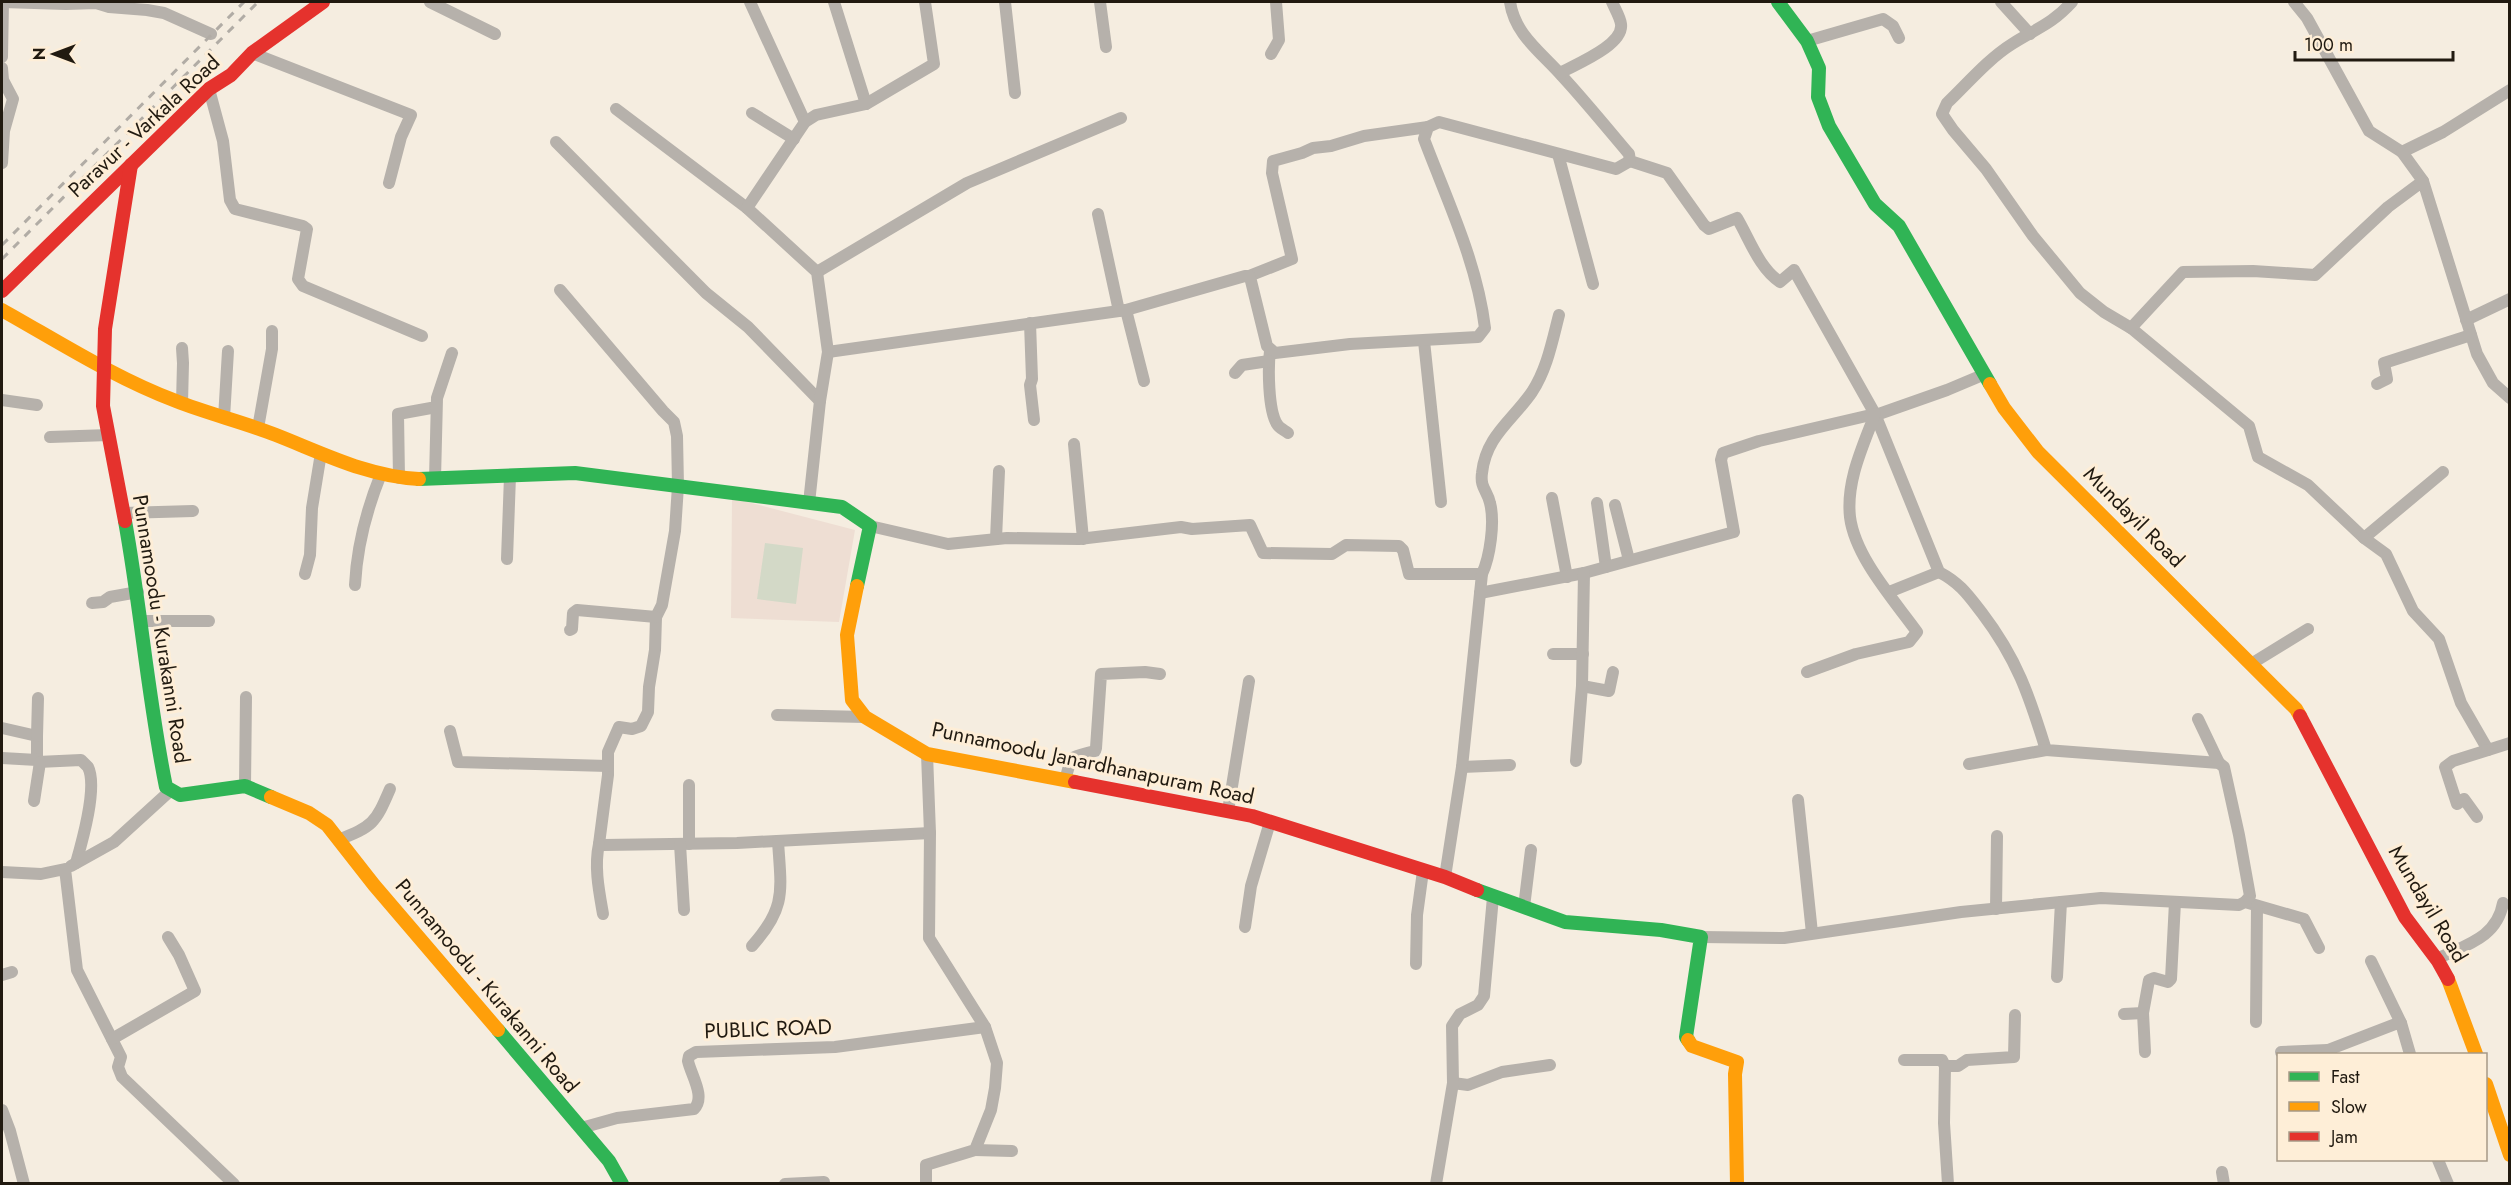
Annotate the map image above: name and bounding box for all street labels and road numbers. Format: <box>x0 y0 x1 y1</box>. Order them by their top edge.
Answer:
street label: Paravur - Varkala Road <box>62 48 226 204</box>
street label: Mundayil Road <box>2077 460 2191 574</box>
street label: Punnamoodu - Kurakanni Road <box>125 493 197 765</box>
street label: Punnamoodu Janardhanapuram Road <box>929 714 1257 812</box>
street label: Mundayil Road <box>2381 840 2475 968</box>
street label: Punnamoodu - Kurakanni Road <box>388 872 586 1100</box>
street label: PUBLIC ROAD <box>704 1012 832 1046</box>

